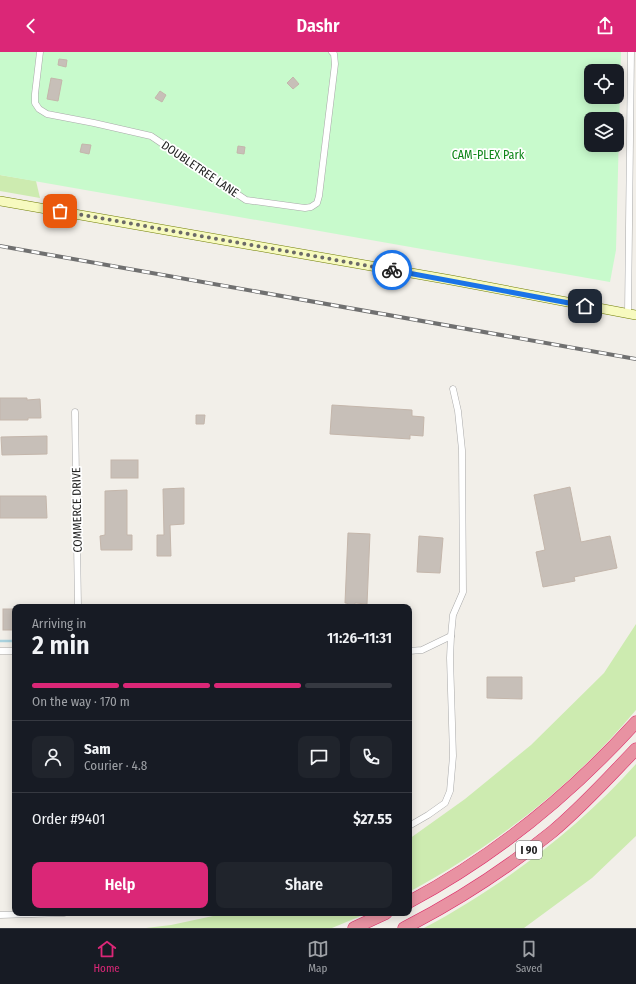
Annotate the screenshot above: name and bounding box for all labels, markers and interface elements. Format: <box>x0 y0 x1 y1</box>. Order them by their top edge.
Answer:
icon: back <box>20 15 42 37</box>
text: Dashr <box>296 15 340 37</box>
icon: share <box>594 15 616 37</box>
map controls <box>584 64 624 152</box>
button: locate <box>584 64 624 104</box>
button: layers <box>584 112 624 152</box>
street label: DOUBLETREE LANE <box>159 138 241 200</box>
park label: CAM-PLEX Park <box>452 148 525 162</box>
pin <box>43 194 77 228</box>
icon: bag <box>49 200 71 222</box>
courier <box>372 250 412 290</box>
icon: bike <box>381 259 403 281</box>
pin <box>568 289 602 323</box>
icon: home <box>574 295 596 317</box>
street label: COMMERCE DRIVE <box>69 467 85 553</box>
text: Arriving in <box>32 616 86 631</box>
text: 11:26–11:31 <box>327 629 392 647</box>
text: 2 min <box>32 630 90 661</box>
text: On the way · 170 m <box>32 694 130 709</box>
button: person <box>32 736 74 778</box>
button: chat <box>298 736 340 778</box>
button: phone <box>350 736 392 778</box>
text: Sam <box>84 740 111 758</box>
text: Courier · 4.8 <box>84 758 147 773</box>
text: Order #9401 <box>32 810 105 828</box>
text: $27.55 <box>353 810 392 828</box>
road number: I 90 <box>516 841 542 859</box>
button: Help <box>32 862 208 908</box>
button: Share <box>216 862 392 908</box>
tab: Home <box>93 938 120 975</box>
tab: Map <box>307 938 329 975</box>
tab: Saved <box>516 938 543 975</box>

